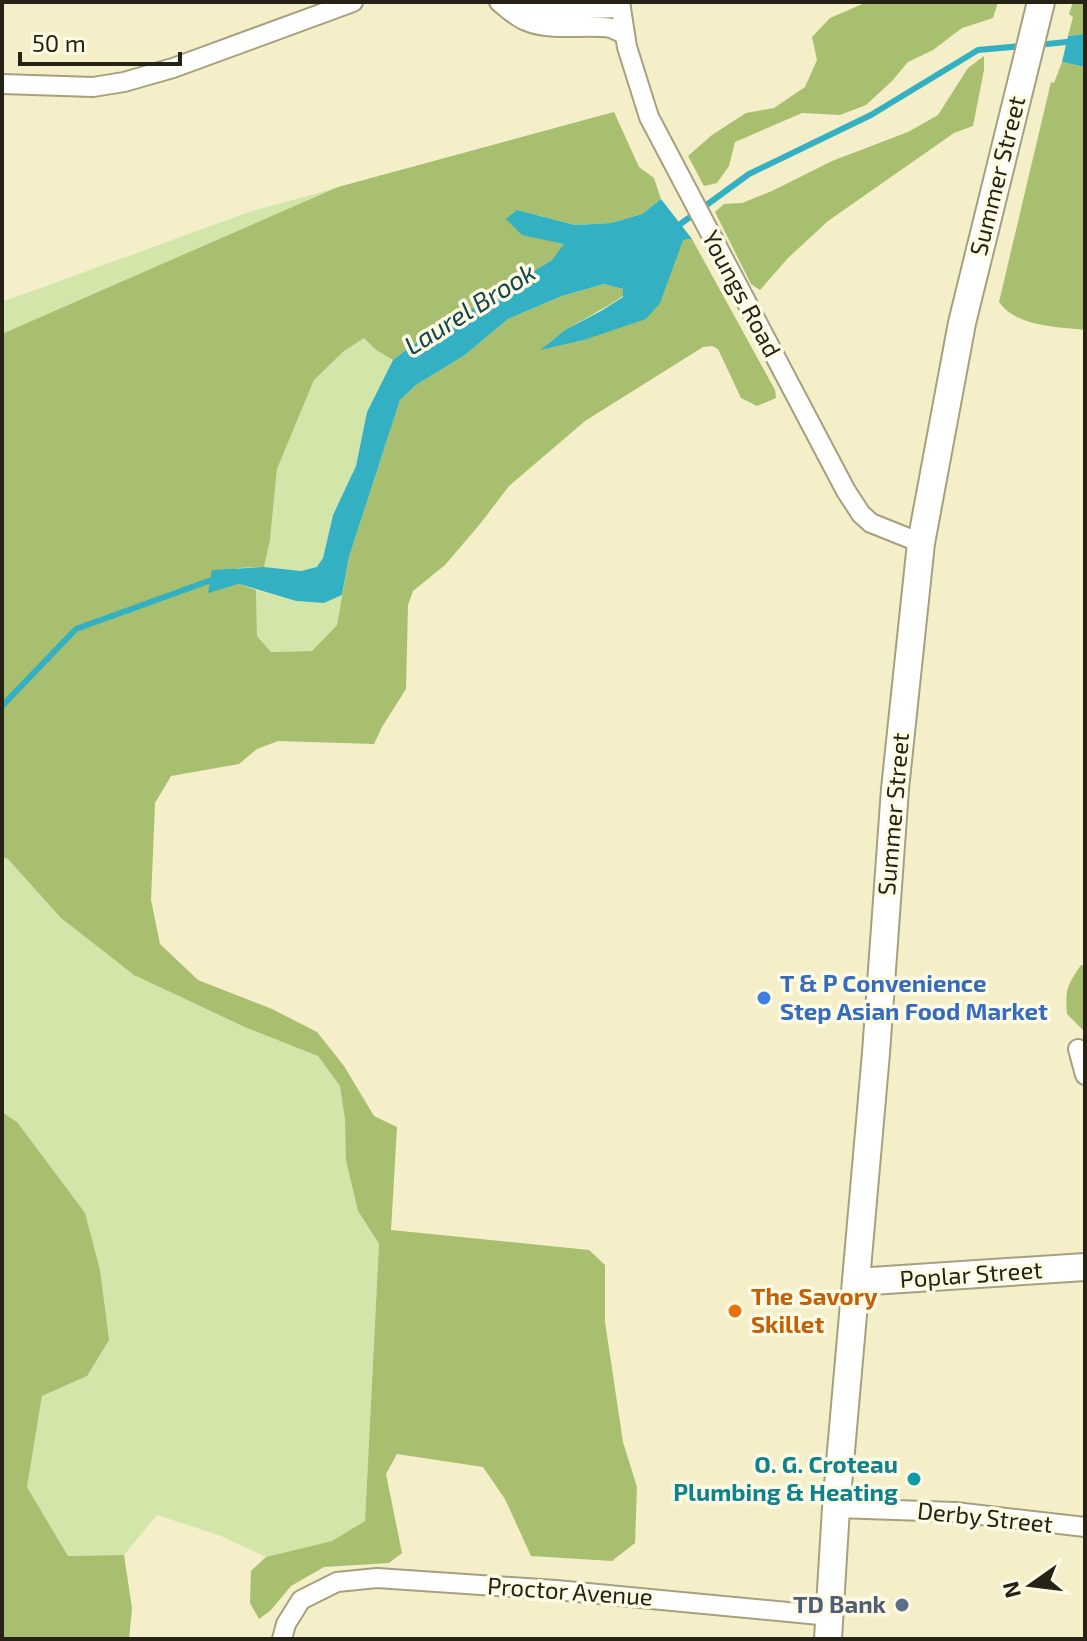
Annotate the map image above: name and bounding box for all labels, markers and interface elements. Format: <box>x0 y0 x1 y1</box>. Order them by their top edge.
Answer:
scale bar <box>20 16 180 66</box>
text: 50 m <box>32 28 86 57</box>
street label: Summer Street <box>963 93 1030 258</box>
street label: Youngs Road <box>697 225 788 362</box>
water label: Laurel Brook <box>398 255 540 360</box>
street label: Summer Street <box>871 731 914 896</box>
place label: T & P Convenience Step Asian Food Market <box>780 968 1048 1025</box>
marker: T & P Convenience Step Asian Food Market <box>755 989 773 1007</box>
street label: Poplar Street <box>899 1254 1043 1293</box>
place label: The Savory Skillet <box>751 1281 878 1338</box>
marker: The Savory Skillet <box>726 1302 744 1320</box>
place label: O. G. Croteau Plumbing & Heating <box>673 1449 898 1506</box>
marker: O. G. Croteau Plumbing & Heating <box>905 1470 923 1488</box>
street label: Derby Street <box>916 1495 1054 1538</box>
north arrow <box>991 1545 1071 1625</box>
street label: Proctor Avenue <box>486 1570 654 1611</box>
text: N <box>996 1579 1025 1601</box>
place label: TD Bank <box>793 1589 887 1618</box>
marker: TD Bank <box>893 1596 911 1614</box>

